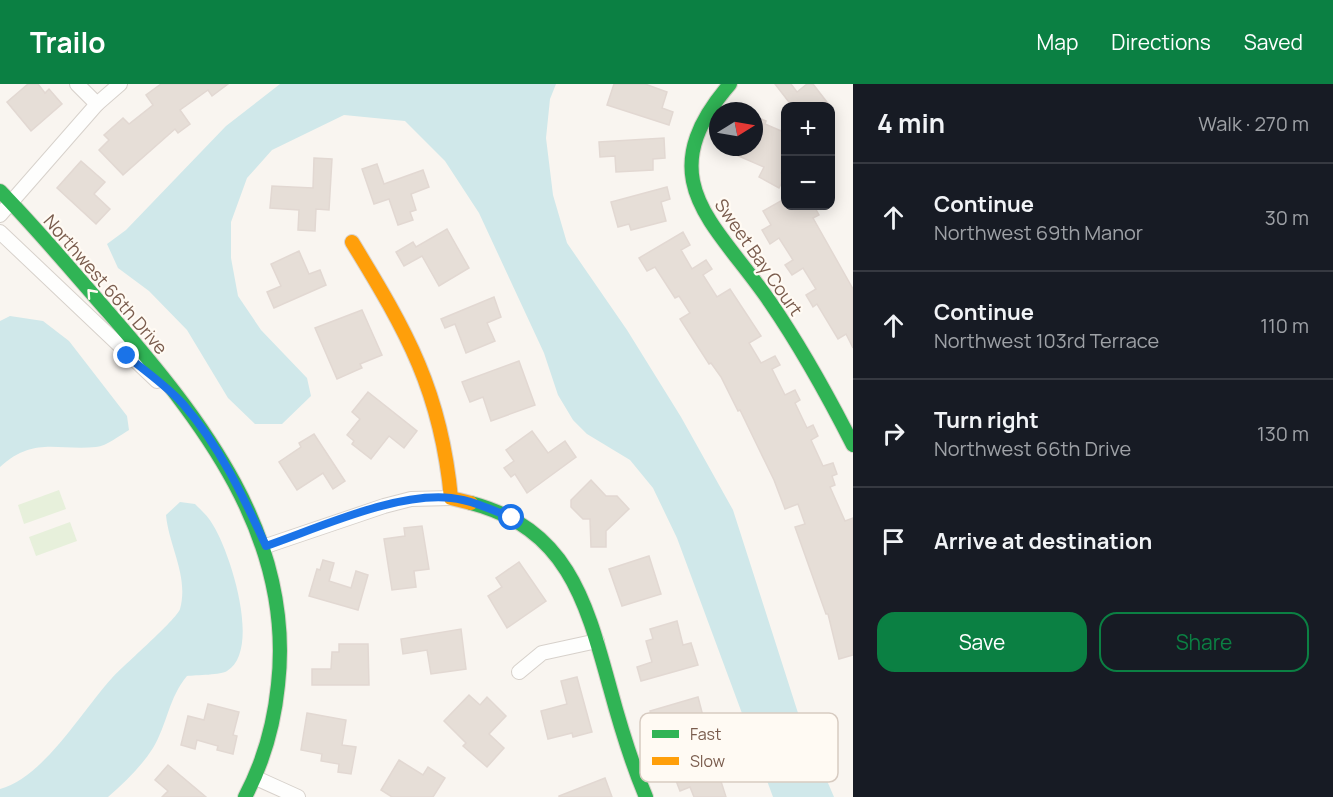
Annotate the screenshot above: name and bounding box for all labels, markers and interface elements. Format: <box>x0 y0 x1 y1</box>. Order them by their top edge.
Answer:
text: Trailo <box>30 23 106 61</box>
text: Map <box>1037 28 1078 56</box>
text: Directions <box>1111 28 1211 56</box>
text: Saved <box>1244 28 1303 56</box>
north arrow <box>709 102 763 156</box>
map controls <box>781 102 835 210</box>
button: + <box>781 102 835 156</box>
text: 4 min <box>877 105 945 141</box>
text: Walk · 270 m <box>1198 110 1309 137</box>
button: − <box>781 156 835 210</box>
text: Continue <box>934 189 1034 219</box>
street label: Sweet Bay Court <box>710 194 808 320</box>
icon: ahead <box>877 201 910 234</box>
text: 30 m <box>1265 204 1309 231</box>
street label: Northwest 66th Drive <box>39 209 173 359</box>
text: Northwest 69th Manor <box>934 219 1143 246</box>
one-way arrow <box>87 289 98 300</box>
text: Continue <box>934 297 1034 327</box>
icon: ahead <box>877 309 910 342</box>
text: 110 m <box>1260 312 1309 339</box>
text: Northwest 103rd Terrace <box>934 327 1159 354</box>
route end <box>113 342 139 368</box>
text: Turn right <box>934 405 1039 435</box>
icon: right <box>877 417 910 450</box>
text: 130 m <box>1257 420 1309 447</box>
text: Northwest 66th Drive <box>934 435 1131 462</box>
route start <box>498 504 524 530</box>
icon: arrive <box>877 525 910 558</box>
text: Arrive at destination <box>934 526 1152 556</box>
button: Save <box>877 612 1087 672</box>
button: Share <box>1099 612 1309 672</box>
legend <box>640 713 838 782</box>
text: Fast <box>690 723 721 745</box>
text: Slow <box>690 750 725 772</box>

